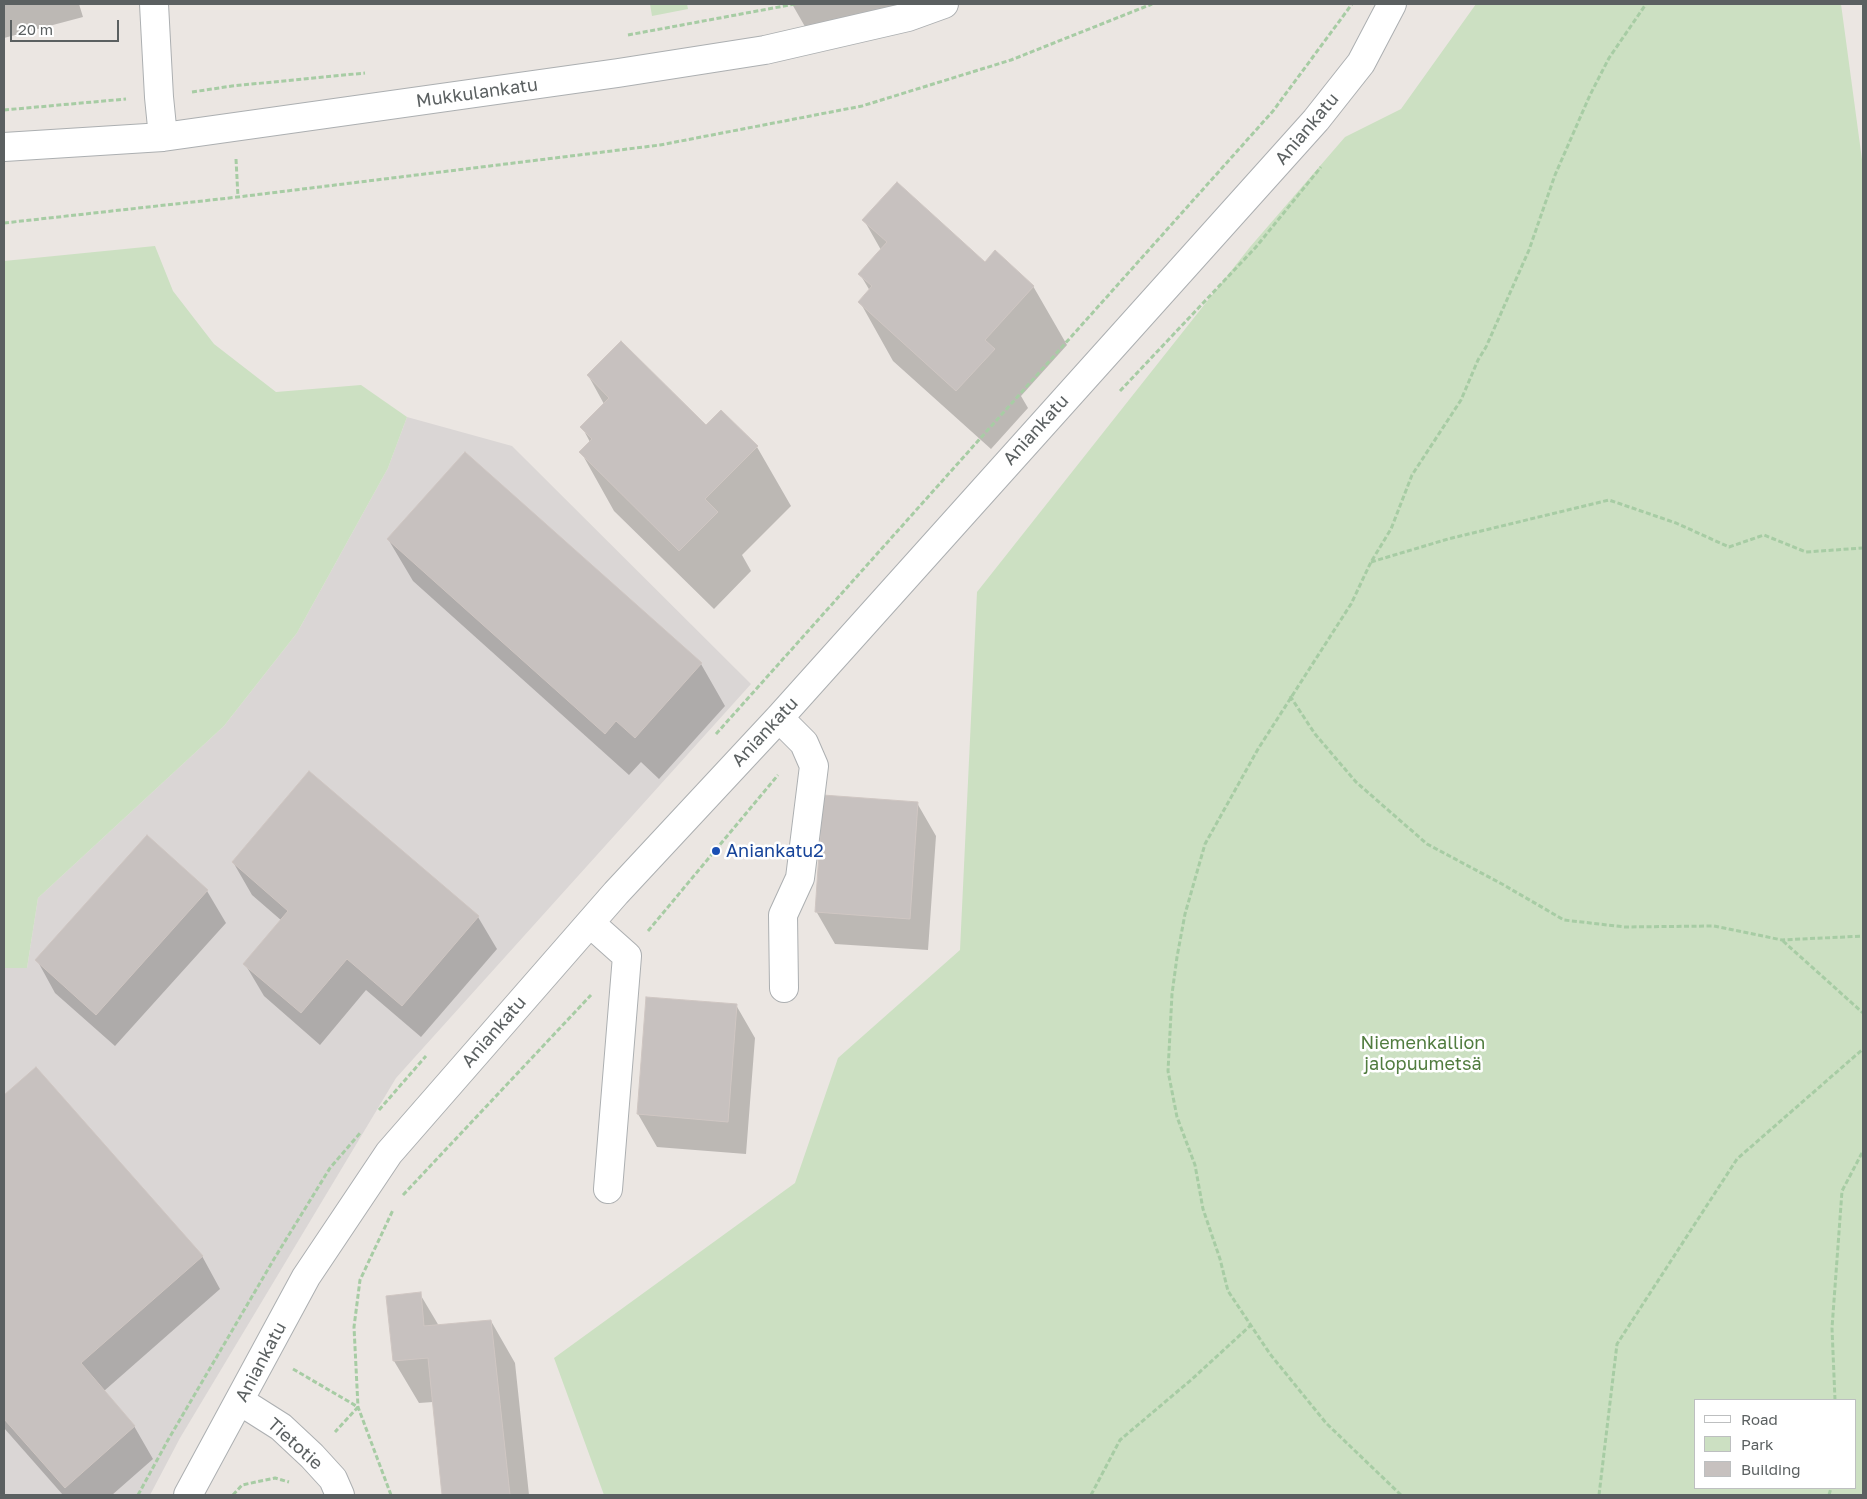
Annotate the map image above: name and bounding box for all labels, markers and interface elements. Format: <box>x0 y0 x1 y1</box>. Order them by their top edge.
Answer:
scale bar <box>12 10 121 42</box>
text: 20 m <box>18 20 53 38</box>
street label: Mukkulankatu <box>415 74 539 112</box>
street label: Aniankatu <box>1271 89 1343 169</box>
street label: Aniankatu <box>999 390 1073 470</box>
street label: Aniankatu <box>727 693 803 771</box>
place label: Aniankatu2 <box>726 840 824 862</box>
marker: Aniankatu2 <box>710 845 722 857</box>
street label: Aniankatu <box>457 992 531 1072</box>
park label: Niemenkallion jalopuumetsä <box>1361 1032 1485 1074</box>
street label: Aniankatu <box>231 1318 291 1406</box>
legend <box>1694 1399 1857 1489</box>
text: Road <box>1741 1410 1778 1428</box>
street label: Tietotie <box>263 1414 327 1474</box>
text: Park <box>1741 1435 1773 1453</box>
text: Building <box>1741 1460 1801 1478</box>

